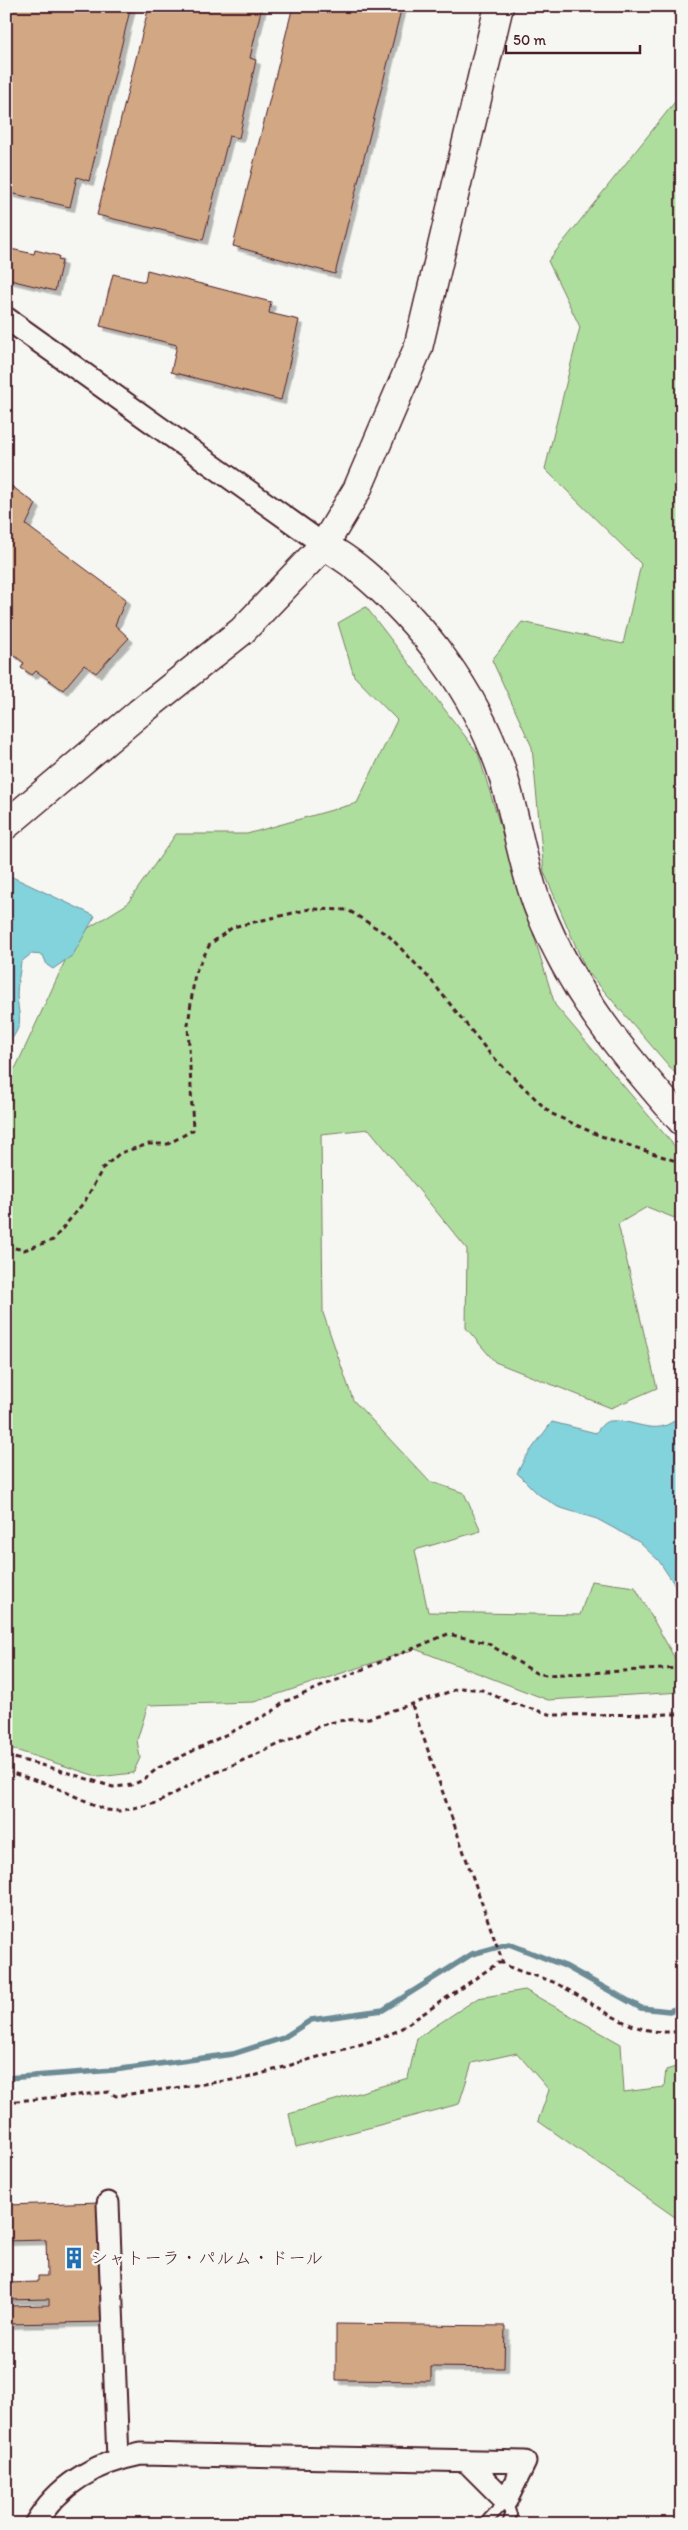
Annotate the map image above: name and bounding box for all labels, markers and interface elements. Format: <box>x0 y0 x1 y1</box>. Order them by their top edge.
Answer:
scale bar <box>506 22 639 54</box>
text: 50 m <box>513 31 546 49</box>
building icon: シャトーラ・パルム・ドール <box>61 2245 87 2271</box>
place label: シャトーラ・パルム・ドール <box>90 2247 323 2269</box>

